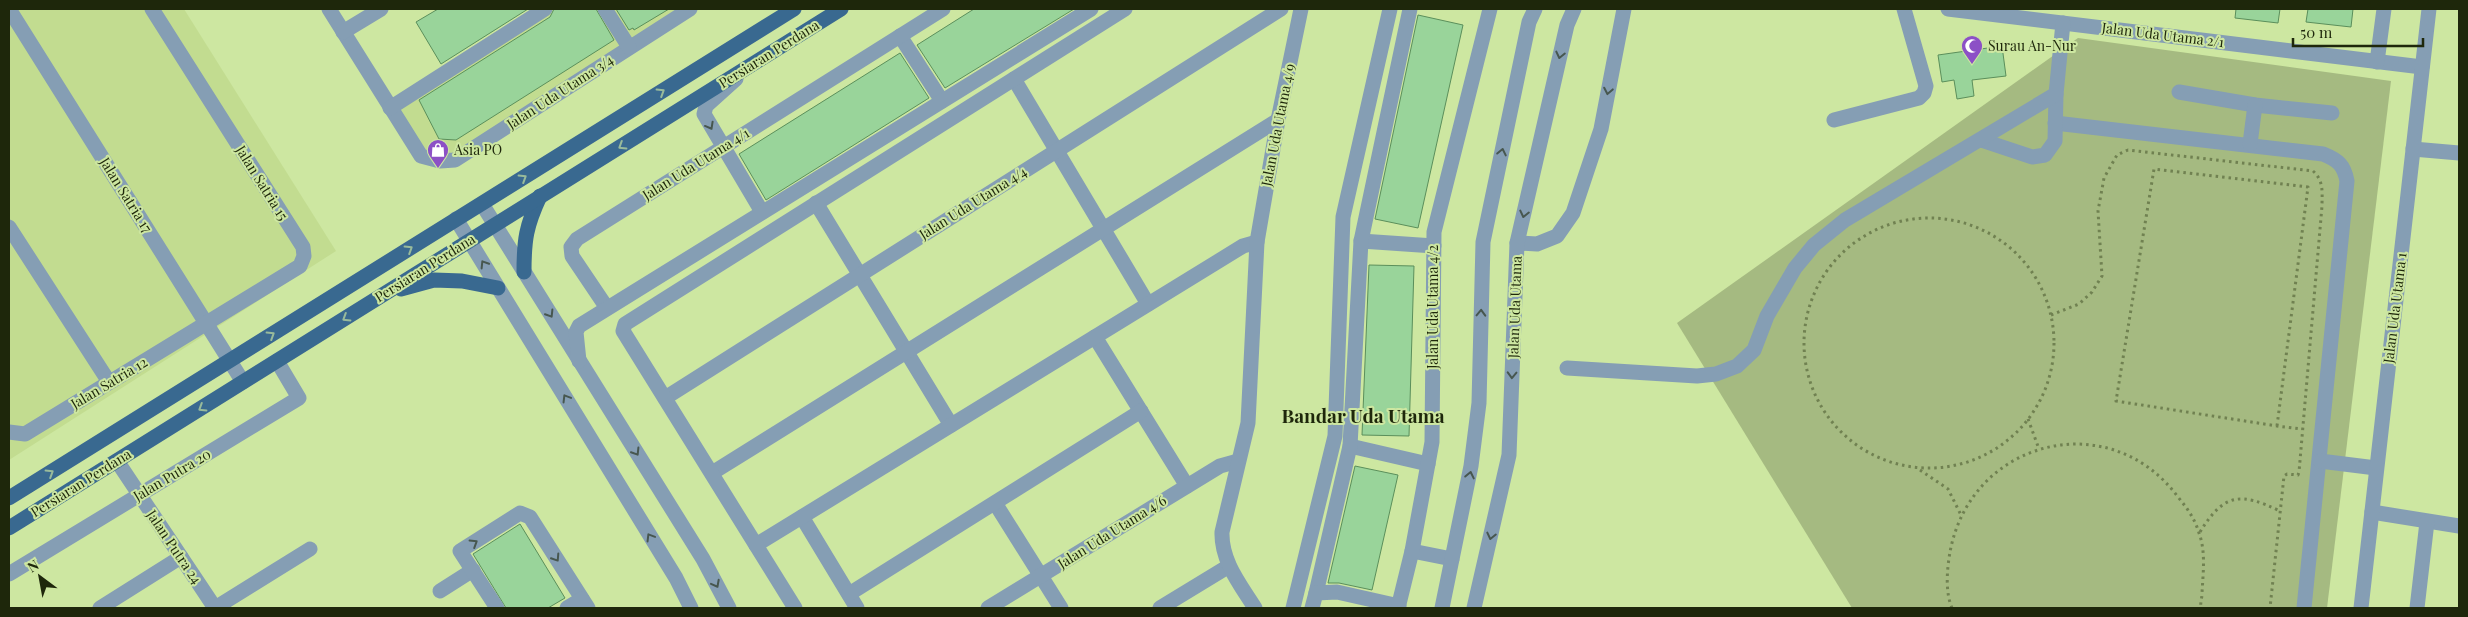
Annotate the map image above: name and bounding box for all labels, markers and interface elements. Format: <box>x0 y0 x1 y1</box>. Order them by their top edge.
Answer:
street label: Persiaran Perdana <box>715 15 823 92</box>
scale bar <box>2293 15 2423 47</box>
street label: Jalan Uda Utama 2/1 <box>2100 17 2225 51</box>
text: 50 m <box>2300 22 2333 42</box>
mosque icon: Surau An-Nur <box>1960 34 1984 65</box>
place label: Surau An-Nur <box>1988 36 2077 55</box>
street label: Jalan Uda Utama 3/4 <box>502 50 617 134</box>
one-way arrow <box>1555 51 1566 60</box>
street label: Jalan Uda Utama 4/9 <box>1256 62 1299 189</box>
one-way arrow <box>1604 87 1614 95</box>
one-way arrow <box>655 89 664 98</box>
one-way arrow <box>704 121 714 130</box>
street label: Jalan Uda Utama 4/1 <box>638 123 753 205</box>
shop icon: Asia PO <box>426 138 450 169</box>
one-way arrow <box>618 139 627 149</box>
place label: Asia PO <box>453 140 502 159</box>
street label: Jalan Satria 15 <box>231 141 293 224</box>
one-way arrow <box>1496 148 1507 157</box>
street label: Jalan Satria 17 <box>95 153 157 236</box>
street label: Jalan Uda Utama 4/4 <box>914 162 1030 244</box>
one-way arrow <box>517 174 526 184</box>
one-way arrow <box>1519 209 1530 218</box>
street label: Persiaran Perdana <box>371 229 479 306</box>
street label: Jalan Uda Utama 4/2 <box>1423 245 1442 370</box>
one-way arrow <box>403 246 413 255</box>
street label: Jalan Uda Utama 1 <box>2378 252 2411 365</box>
street label: Jalan Uda Utama <box>1503 255 1526 360</box>
one-way arrow <box>480 261 490 270</box>
one-way arrow <box>543 308 553 317</box>
one-way arrow <box>1476 309 1486 316</box>
one-way arrow <box>342 312 351 321</box>
one-way arrow <box>266 331 275 341</box>
street label: Jalan Satria 12 <box>66 352 151 413</box>
one-way arrow <box>1507 372 1517 380</box>
one-way arrow <box>562 394 572 403</box>
one-way arrow <box>198 401 207 411</box>
district label: Bandar Uda Utama <box>1281 402 1445 428</box>
street label: Persiaran Perdana <box>27 444 135 521</box>
street label: Jalan Putra 20 <box>129 444 214 506</box>
one-way arrow <box>629 446 639 455</box>
one-way arrow <box>45 469 54 479</box>
one-way arrow <box>1464 470 1474 479</box>
street label: Jalan Uda Utama 4/6 <box>1053 490 1170 573</box>
street label: Jalan Putra 24 <box>142 505 206 588</box>
one-way arrow <box>1486 531 1497 540</box>
one-way arrow <box>647 533 657 542</box>
one-way arrow <box>469 539 478 549</box>
north arrow <box>15 552 65 602</box>
one-way arrow <box>550 552 559 561</box>
text: N <box>24 555 42 576</box>
one-way arrow <box>709 579 719 588</box>

